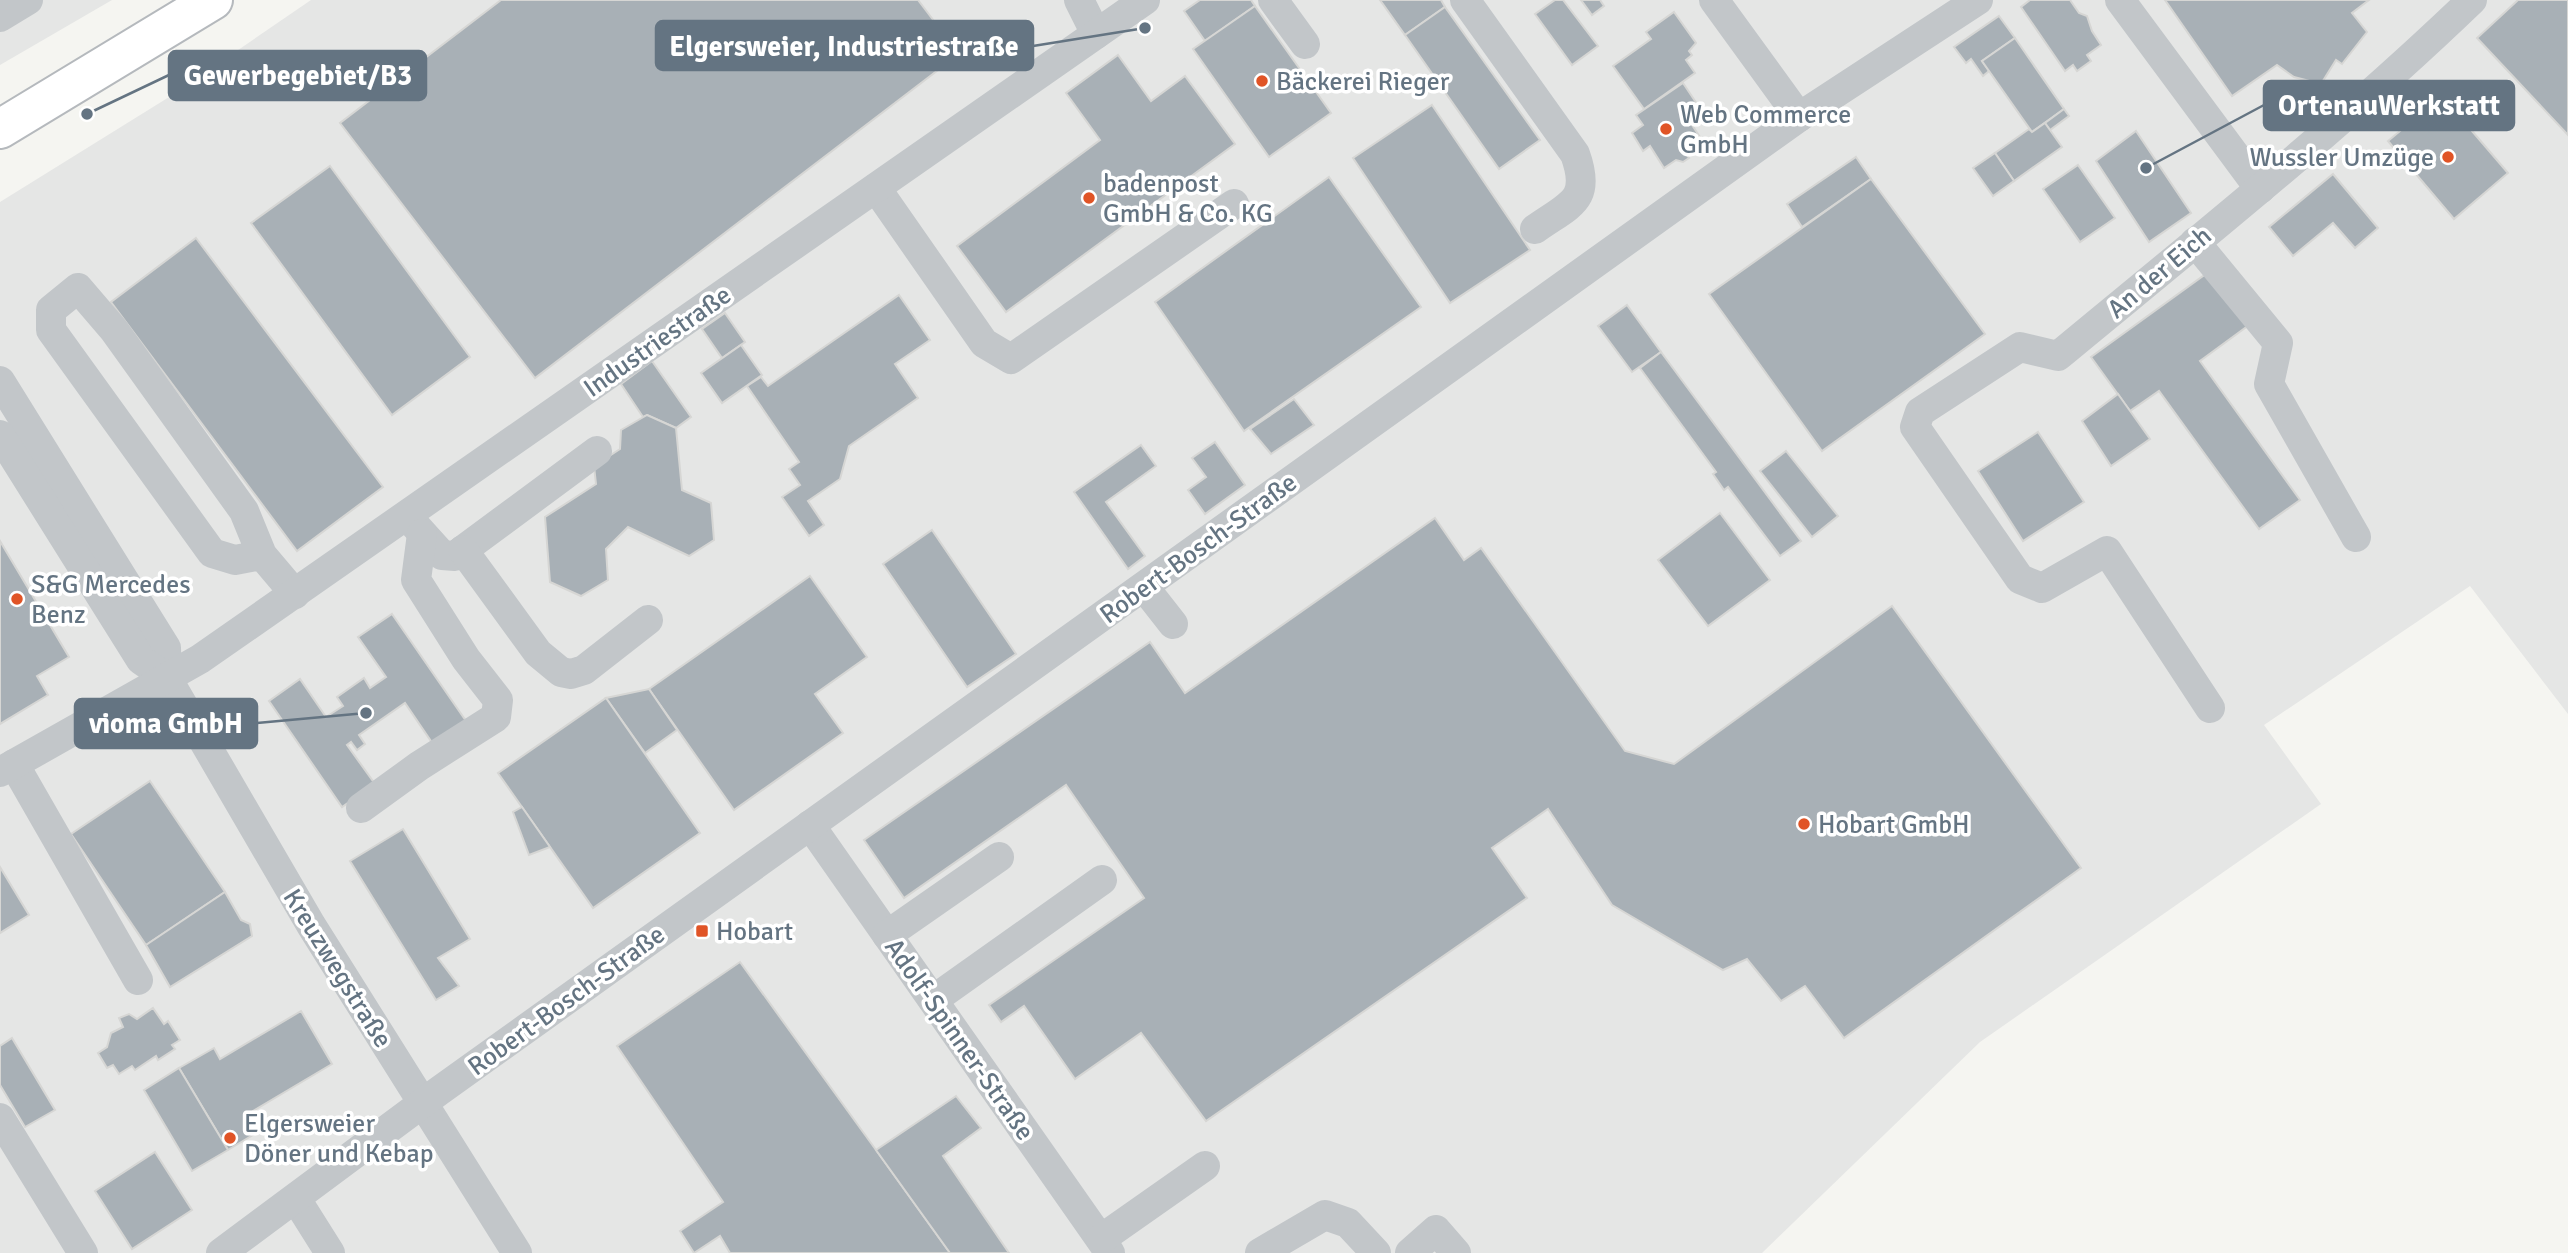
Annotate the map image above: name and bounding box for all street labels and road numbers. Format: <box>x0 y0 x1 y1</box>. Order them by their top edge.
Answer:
street label: An der Eich <box>2101 220 2218 326</box>
street label: Industriestraße <box>578 279 737 404</box>
street label: Robert-Bosch-Straße <box>1094 467 1303 631</box>
street label: Kreuzwegstraße <box>276 883 399 1054</box>
street label: Robert-Bosch-Straße <box>462 919 671 1083</box>
street label: Adolf-Spinner-Straße <box>878 932 1041 1147</box>

